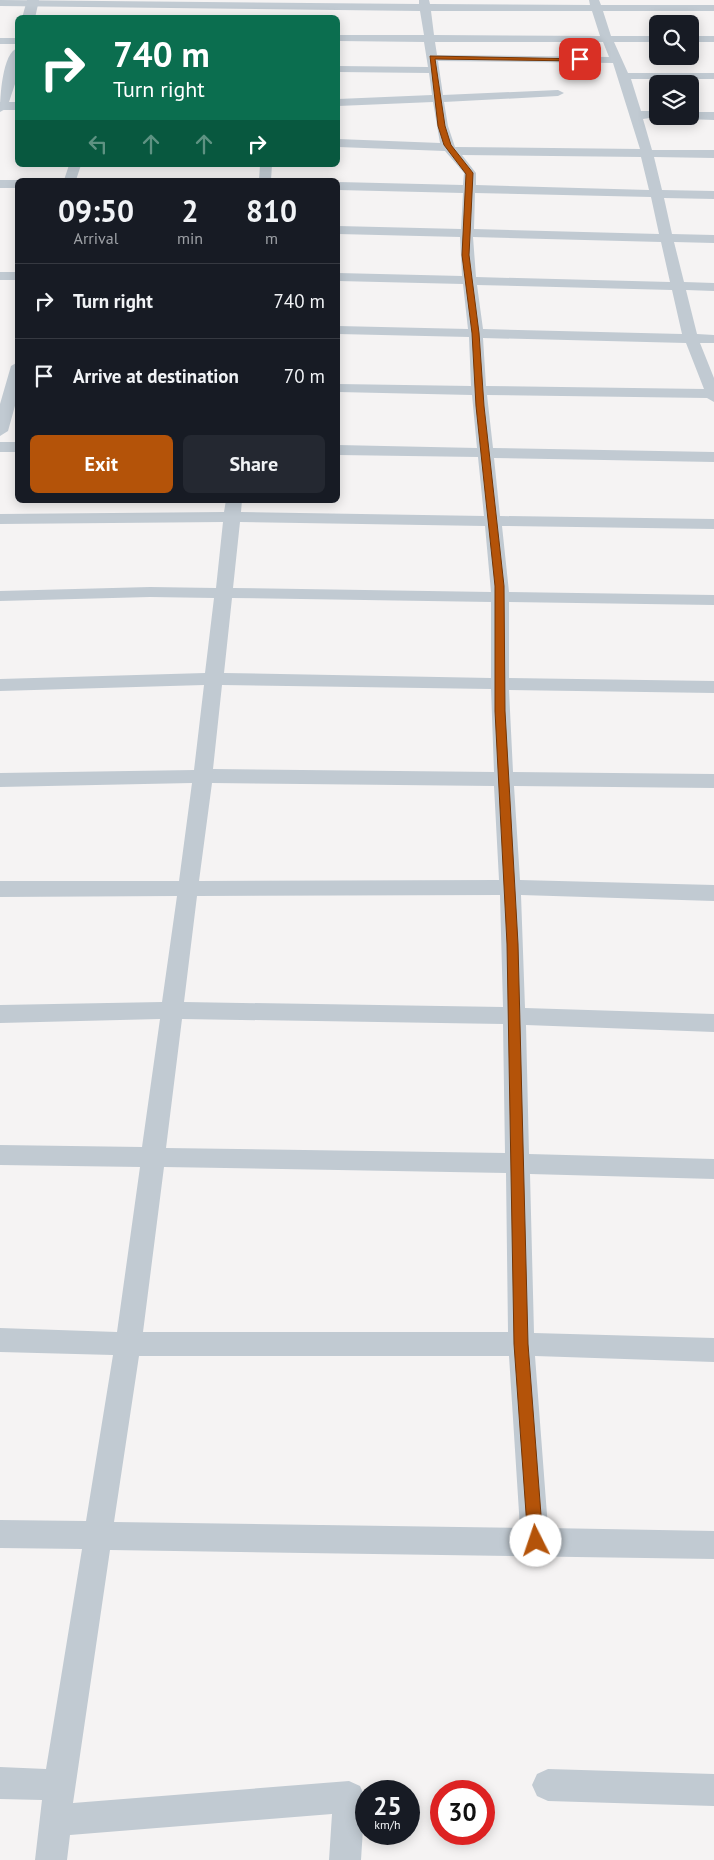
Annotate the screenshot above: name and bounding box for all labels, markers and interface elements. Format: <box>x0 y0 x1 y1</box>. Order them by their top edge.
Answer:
map controls <box>649 15 699 125</box>
button: search <box>649 15 699 65</box>
text: 740 m <box>113 31 210 77</box>
icon: right <box>30 35 95 100</box>
pin <box>559 38 601 80</box>
icon: arrive <box>566 45 594 73</box>
text: Turn right <box>113 75 205 103</box>
button: layers <box>649 75 699 125</box>
icon: left <box>84 130 112 158</box>
icon: ahead <box>137 130 165 158</box>
icon: ahead <box>190 130 218 158</box>
icon: right <box>243 130 271 158</box>
text: 09:50 <box>58 191 134 230</box>
text: 2 <box>182 191 199 230</box>
text: 810 <box>246 191 297 230</box>
text: Arrival <box>74 228 118 248</box>
text: min <box>177 228 203 248</box>
text: m <box>265 228 278 248</box>
icon: right <box>30 287 58 315</box>
text: Turn right <box>73 289 153 313</box>
text: 740 m <box>273 289 325 313</box>
icon: arrive <box>30 362 58 390</box>
text: Arrive at destination <box>73 364 239 388</box>
text: 70 m <box>284 364 325 388</box>
button: Exit <box>30 435 173 493</box>
button: Share <box>183 435 325 493</box>
position arrow <box>509 1514 561 1566</box>
speed limit sign: 30 <box>430 1780 495 1845</box>
text: 25 <box>373 1790 402 1822</box>
text: km/h <box>374 1817 401 1832</box>

